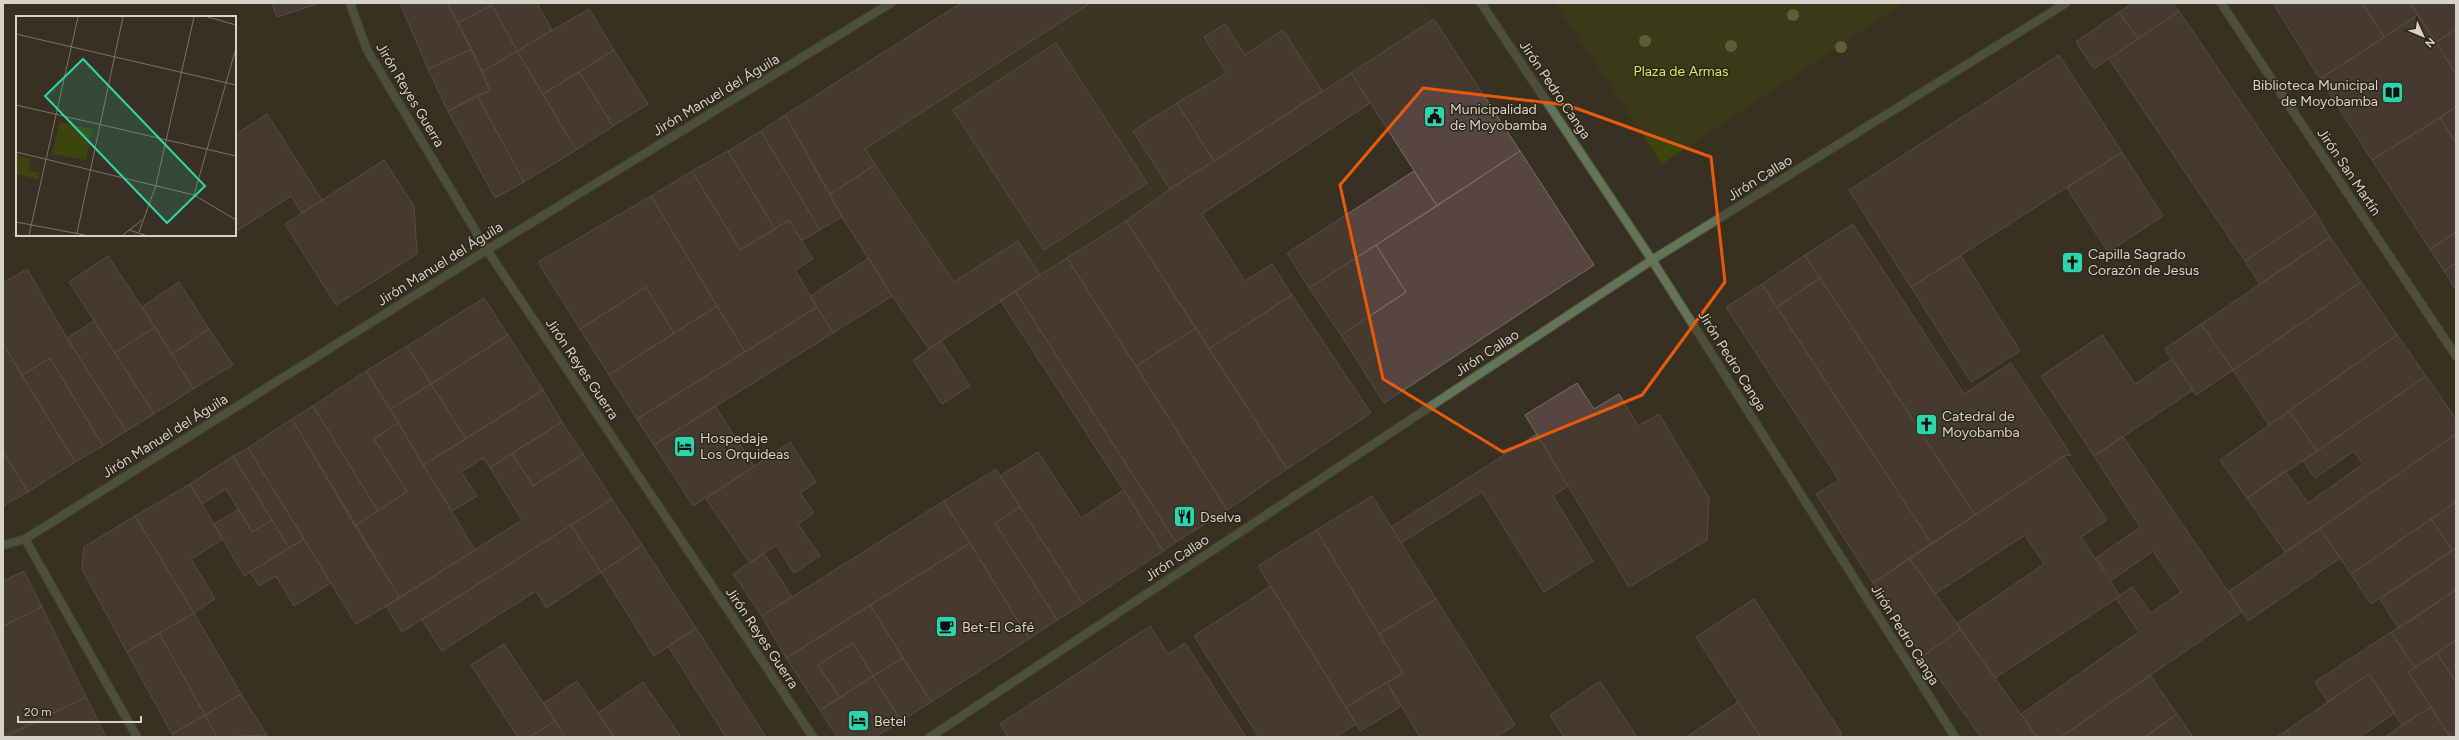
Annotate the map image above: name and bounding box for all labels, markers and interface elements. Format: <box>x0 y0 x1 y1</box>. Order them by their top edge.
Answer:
inset map <box>16 16 236 236</box>
north arrow <box>2403 16 2443 56</box>
text: N <box>2422 35 2437 50</box>
street label: Jirón Pedro Canga <box>1516 38 1594 142</box>
street label: Jirón Reyes Guerra <box>372 40 448 150</box>
street label: Jirón Manuel del Águila <box>650 50 782 140</box>
park label: Plaza de Armas <box>1634 63 1728 80</box>
place label: Biblioteca Municipal de Moyobamba <box>2252 77 2378 110</box>
library icon: Biblioteca Municipal de Moyobamba <box>2380 80 2406 106</box>
place label: Municipalidad de Moyobamba <box>1450 101 1547 134</box>
public building icon: Municipalidad de Moyobamba <box>1421 104 1447 130</box>
street label: Jirón San Martín <box>2314 125 2385 219</box>
street label: Jirón Callao <box>1724 151 1796 205</box>
street label: Jirón Manuel del Águila <box>374 218 506 310</box>
place label: Capilla Sagrado Corazón de Jesus <box>2088 246 2199 279</box>
church icon: Capilla Sagrado Corazón de Jesus <box>2059 249 2085 275</box>
street label: Jirón Pedro Canga <box>1694 308 1770 414</box>
street label: Jirón Reyes Guerra <box>542 315 622 423</box>
street label: Jirón Callao <box>1452 326 1522 380</box>
street label: Jirón Manuel del Águila <box>99 390 231 482</box>
place label: Catedral de Moyobamba <box>1942 408 2020 441</box>
church icon: Catedral de Moyobamba <box>1913 411 1939 437</box>
place label: Hospedaje Los Orquideas <box>700 430 790 463</box>
hotel icon: Hospedaje Los Orquideas <box>671 433 697 459</box>
restaurant icon: Dselva <box>1171 504 1197 530</box>
place label: Dselva <box>1200 509 1241 526</box>
street label: Jirón Callao <box>1142 531 1212 585</box>
street label: Jirón Pedro Canga <box>1867 582 1943 688</box>
street label: Jirón Reyes Guerra <box>722 584 802 692</box>
cafe icon: Bet-El Café <box>933 614 959 640</box>
place label: Bet-El Café <box>962 619 1035 636</box>
scale bar <box>18 698 141 724</box>
text: 20 m <box>24 705 52 719</box>
hotel icon: Betel <box>846 708 872 734</box>
place label: Betel <box>874 713 906 730</box>

